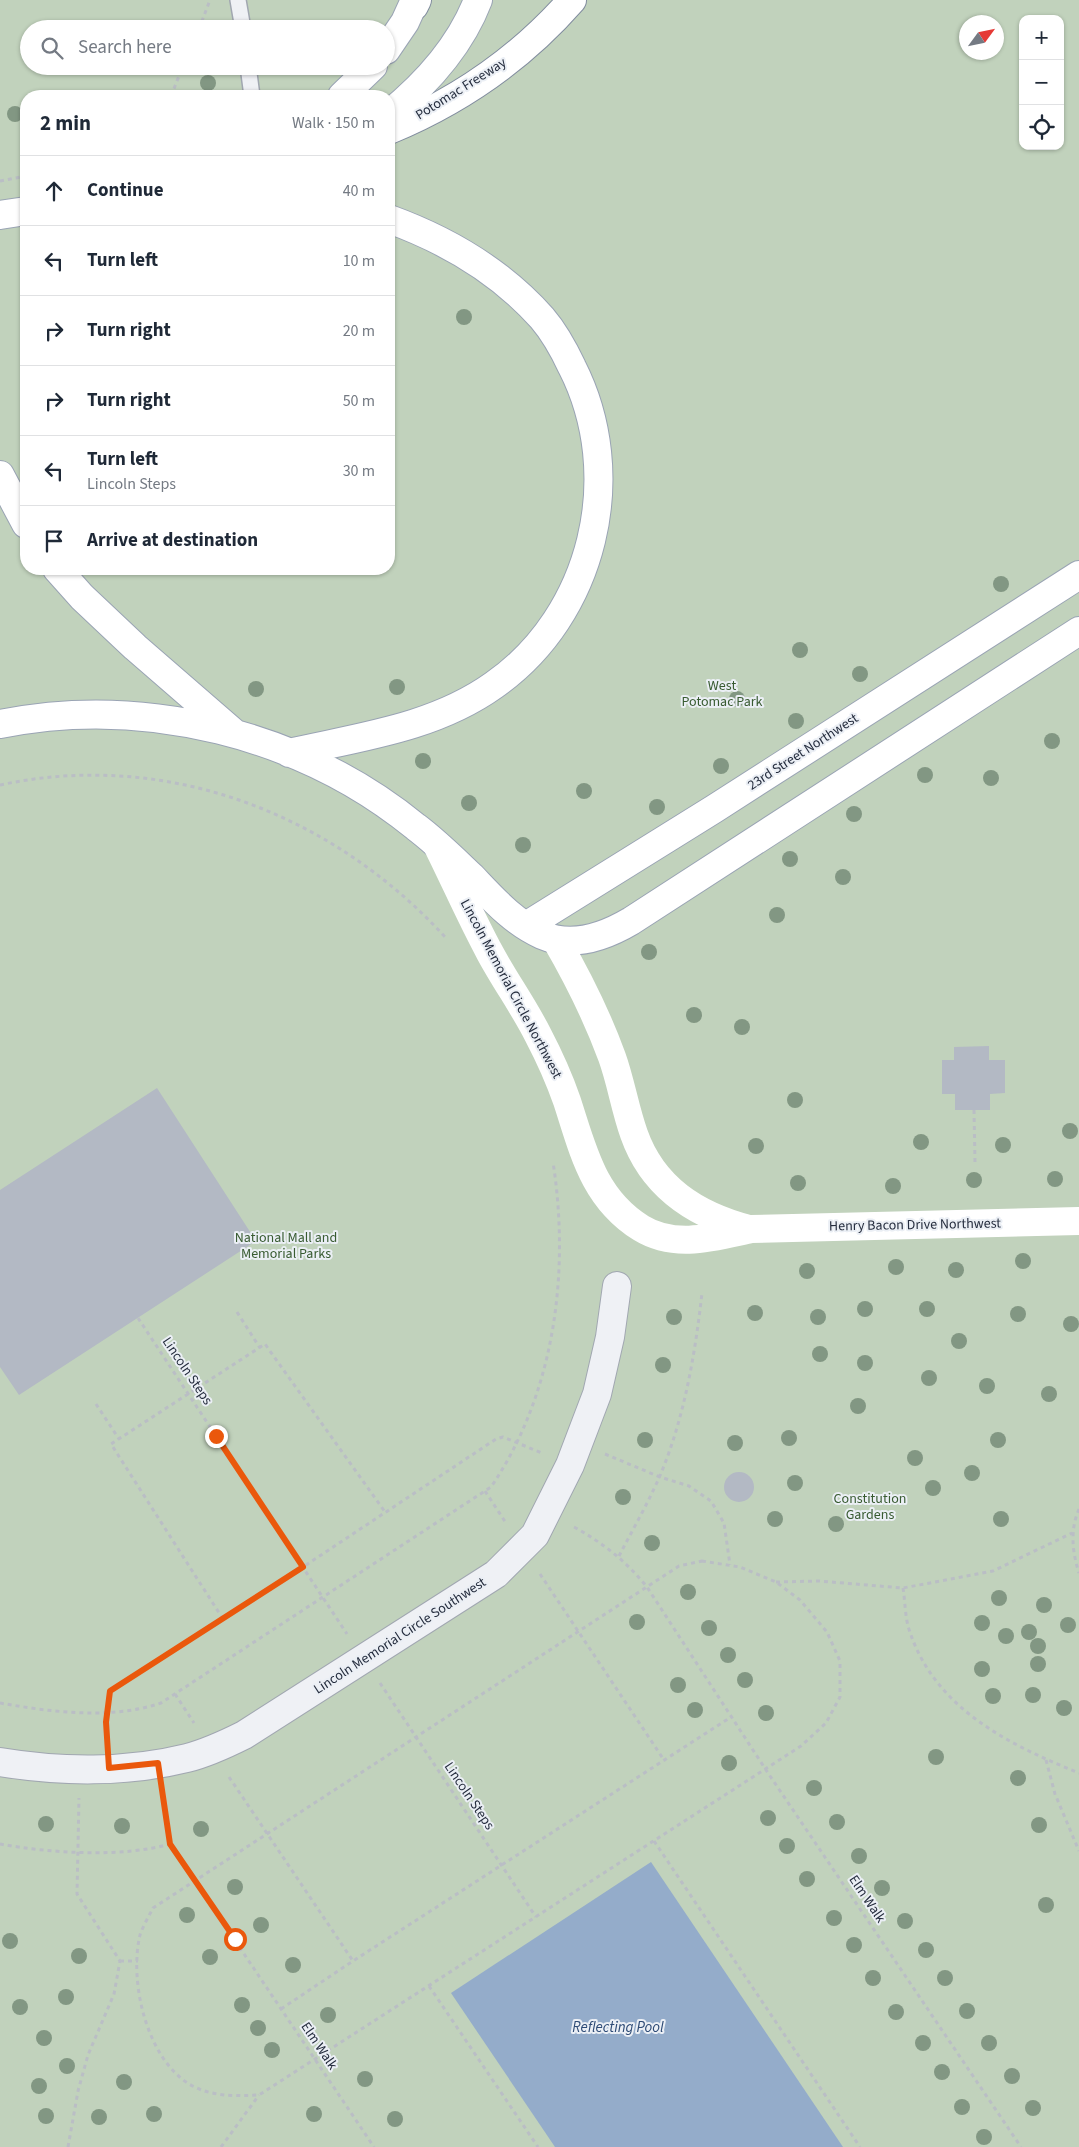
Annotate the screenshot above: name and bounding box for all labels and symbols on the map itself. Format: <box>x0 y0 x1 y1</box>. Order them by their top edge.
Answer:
north arrow <box>959 15 1004 60</box>
street label: Potomac Freeway <box>412 53 511 125</box>
park label: West Potomac Park <box>681 676 763 712</box>
street label: 23rd Street Northwest <box>744 709 862 795</box>
street label: Lincoln Memorial Circle Northwest <box>455 896 567 1083</box>
street label: Henry Bacon Drive Northwest <box>829 1213 1001 1236</box>
park label: National Mall and Memorial Parks <box>235 1228 337 1264</box>
street label: Lincoln Steps <box>157 1333 217 1409</box>
route end <box>205 1425 228 1448</box>
park label: Constitution Gardens <box>834 1489 906 1525</box>
street label: Lincoln Memorial Circle Southwest <box>310 1573 490 1699</box>
street label: Lincoln Steps <box>439 1758 499 1834</box>
street label: Elm Walk <box>844 1871 890 1927</box>
route start <box>224 1928 247 1951</box>
water label: Reflecting Pool <box>572 2017 664 2038</box>
street label: Elm Walk <box>296 2018 342 2074</box>

